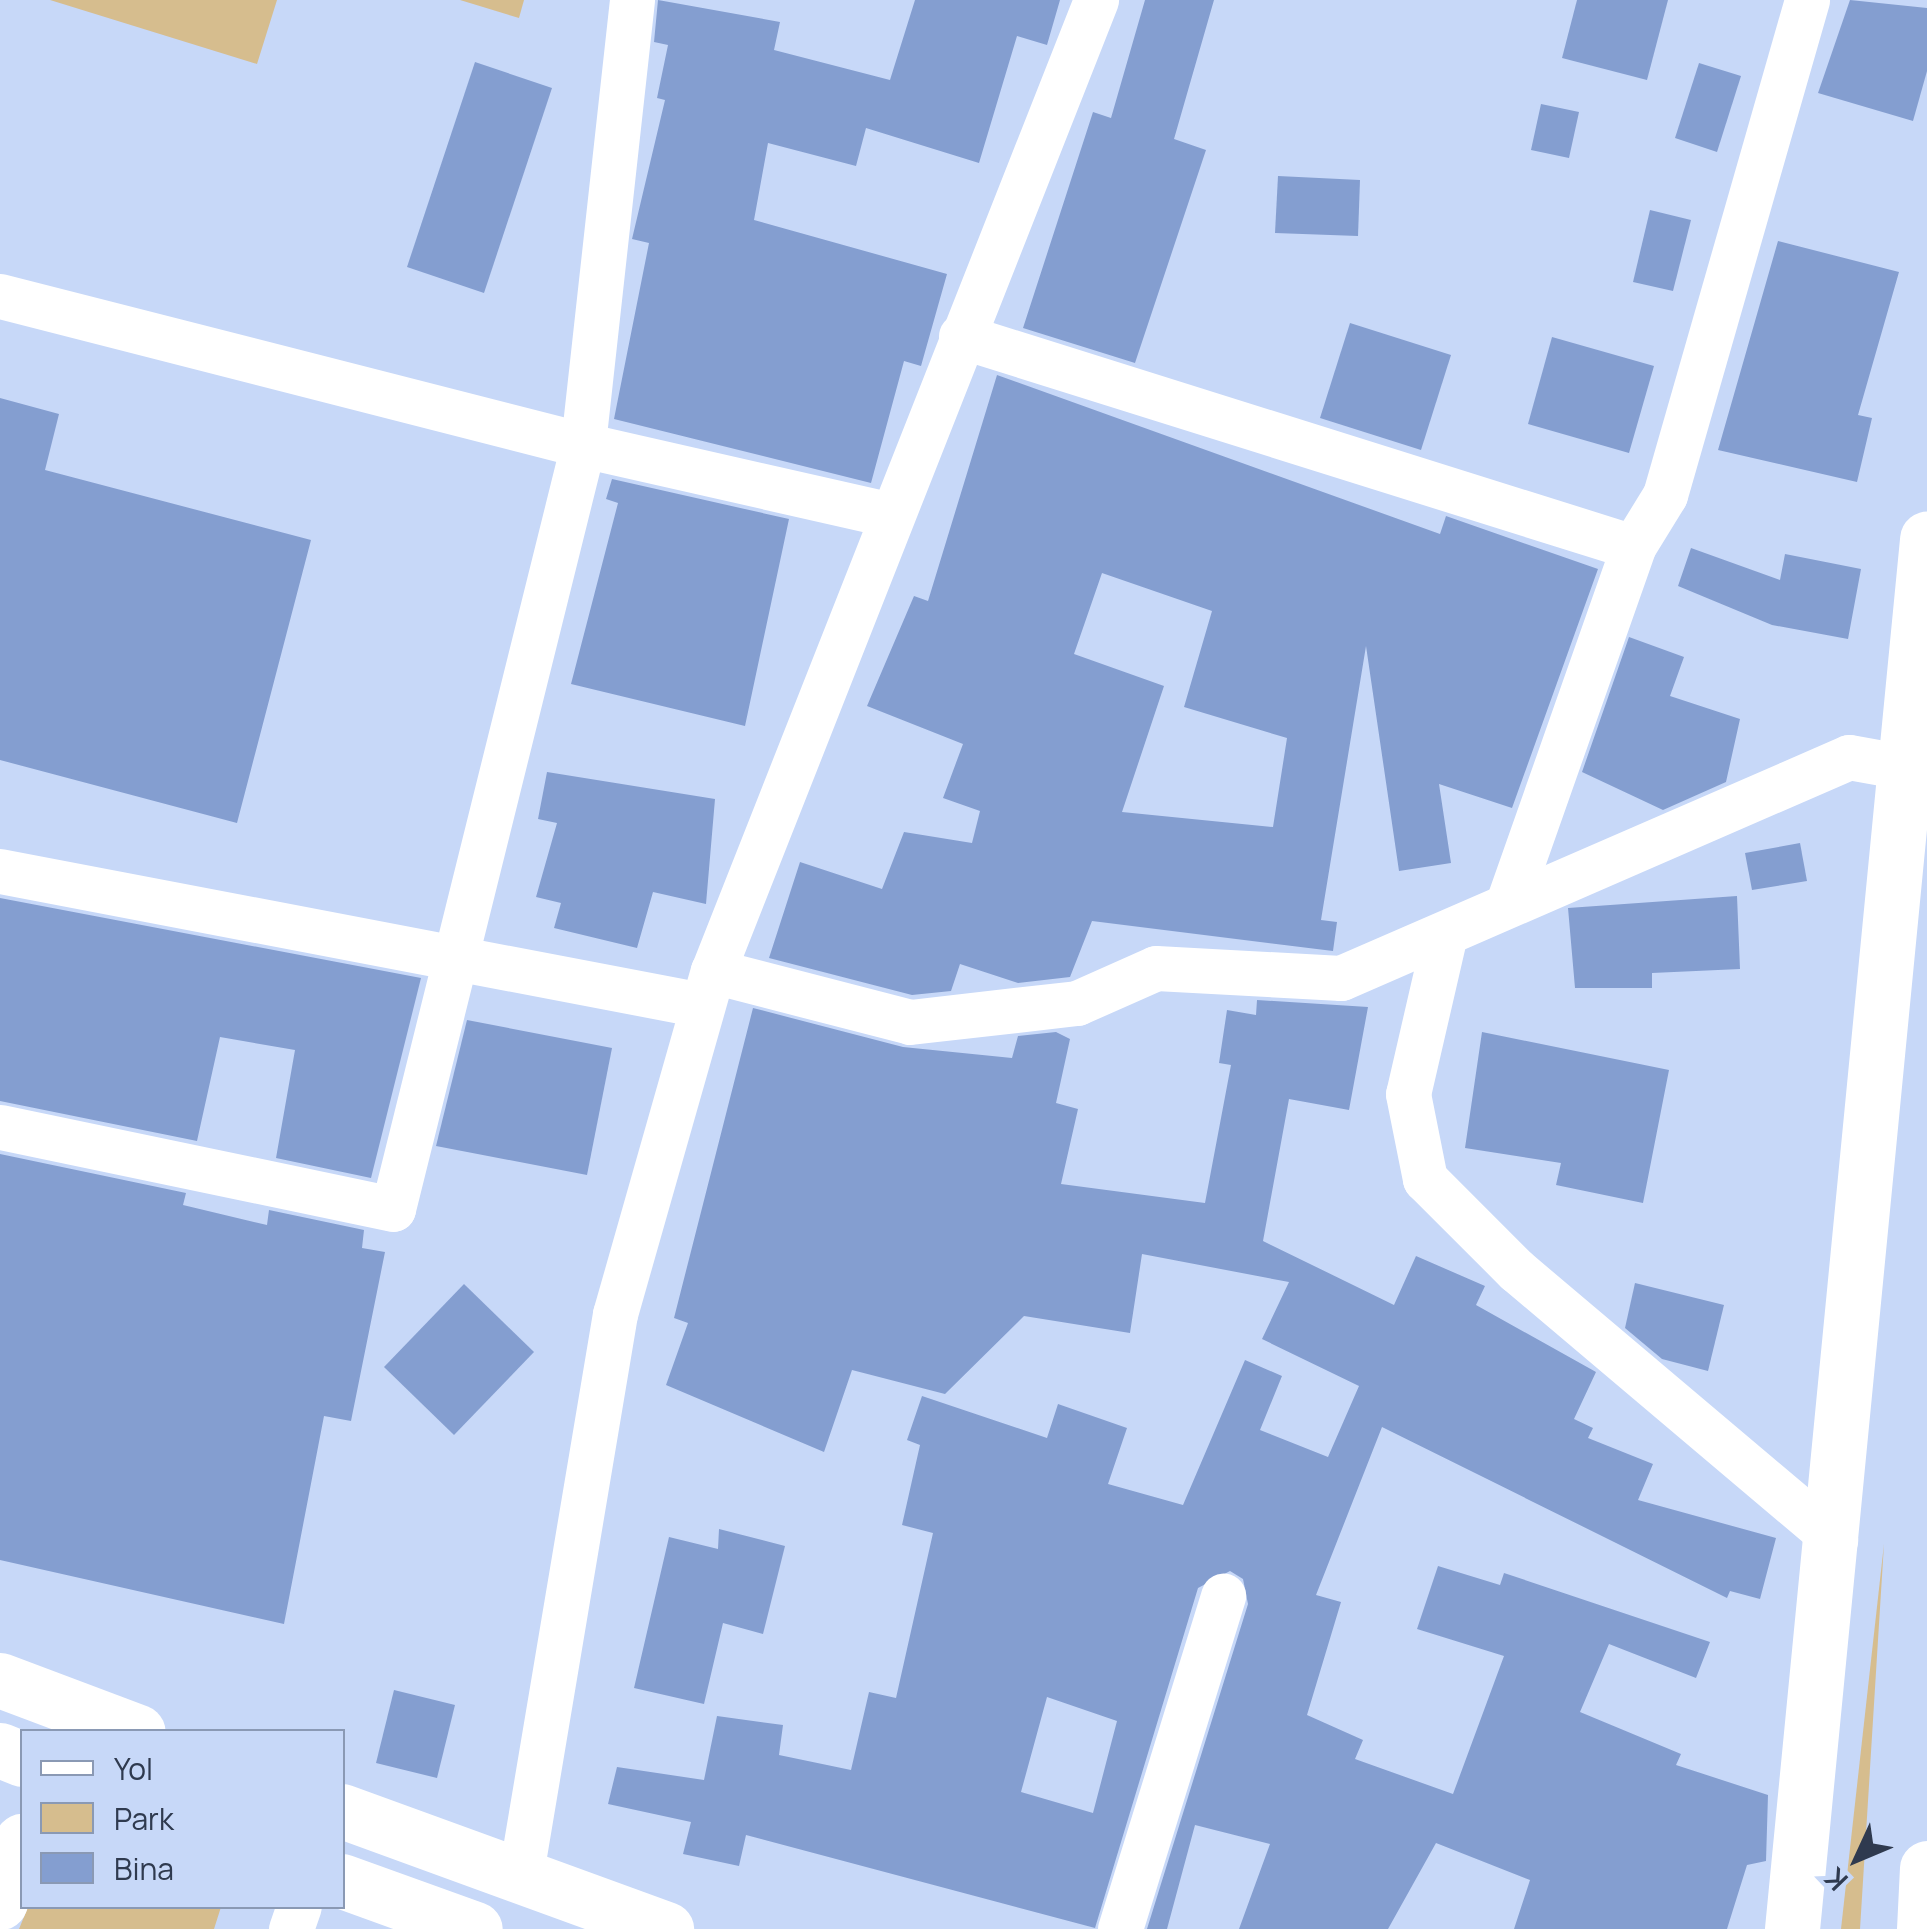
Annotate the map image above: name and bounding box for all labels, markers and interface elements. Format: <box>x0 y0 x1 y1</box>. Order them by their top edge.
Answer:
legend <box>20 1729 345 1909</box>
text: Yol <box>114 1748 153 1789</box>
text: Park <box>114 1798 174 1839</box>
north arrow <box>1807 1809 1907 1909</box>
text: Bina <box>114 1848 174 1889</box>
text: K <box>1815 1860 1855 1900</box>

